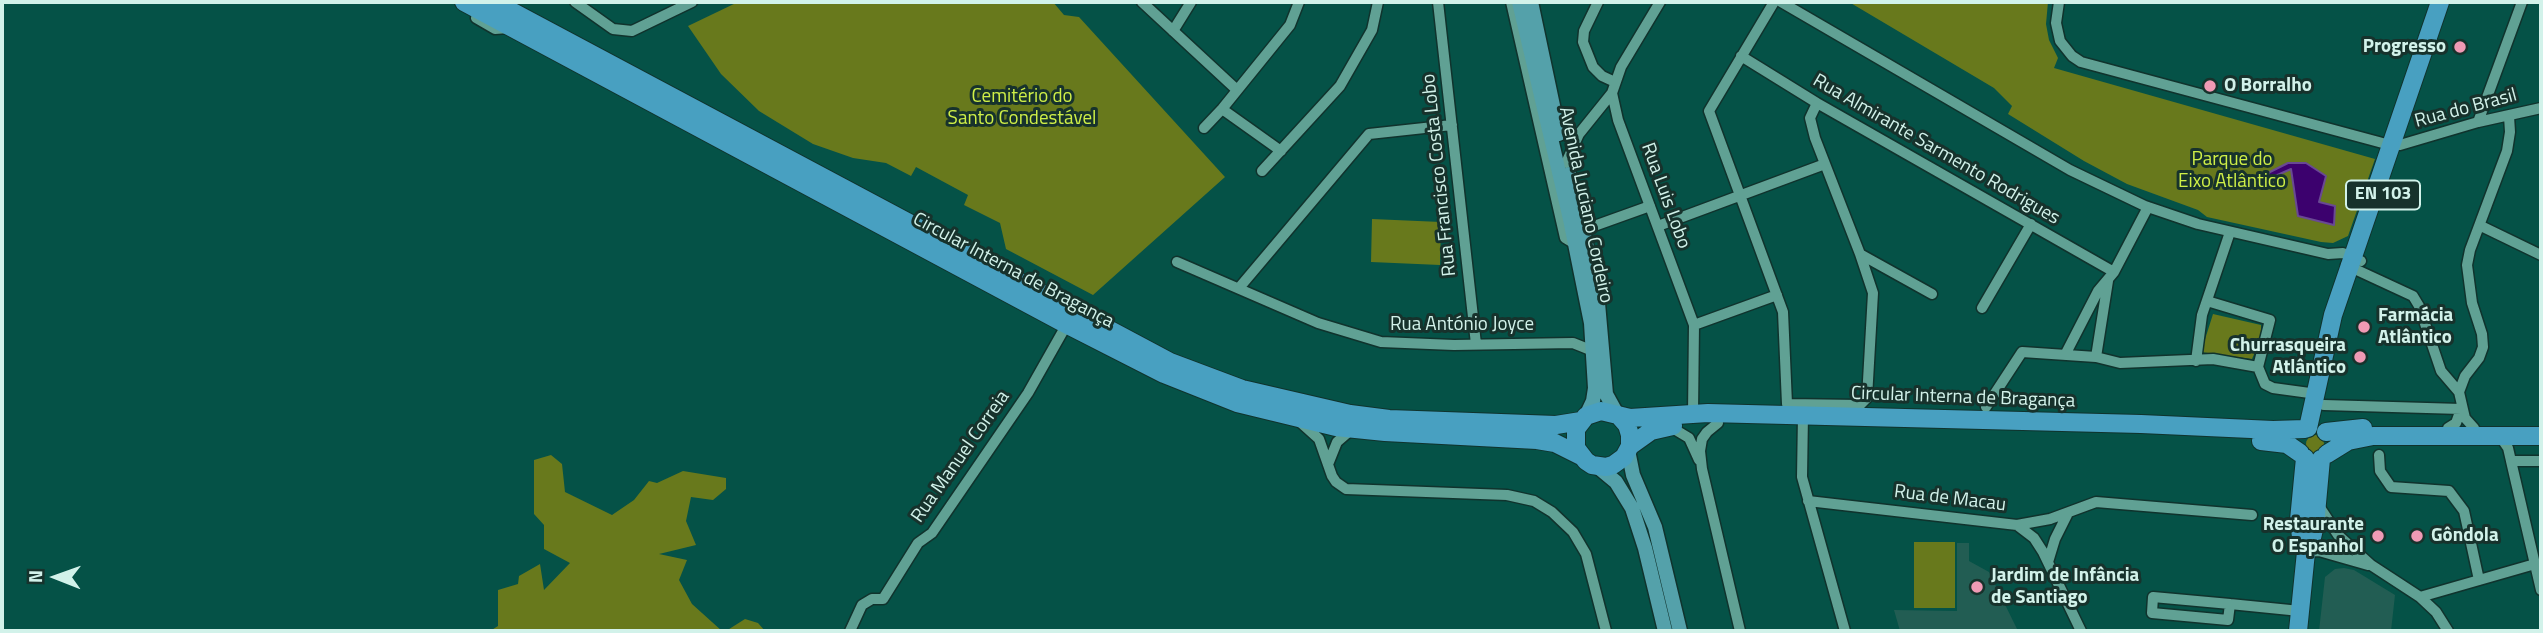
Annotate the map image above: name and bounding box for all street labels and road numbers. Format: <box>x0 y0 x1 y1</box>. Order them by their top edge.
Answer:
street label: Rua Almirante Sarmento Rodrigues <box>1808 70 2064 230</box>
street label: Rua Francisco Costa Lobo <box>1418 73 1462 277</box>
street label: Rua do Brasil <box>2412 84 2520 134</box>
street label: Avenida Luciano Cordeiro <box>1553 105 1617 305</box>
street label: Rua Luis Lobo <box>1635 140 1695 252</box>
road number: EN 103 <box>2346 180 2420 210</box>
street label: Circular Interna de Bragança <box>909 208 1117 334</box>
street label: Rua António Joyce <box>1390 314 1534 336</box>
street label: Circular Interna de Bragança <box>1850 383 2076 413</box>
street label: Rua Manuel Correia <box>907 387 1015 527</box>
street label: Rua de Macau <box>1893 481 2007 517</box>

